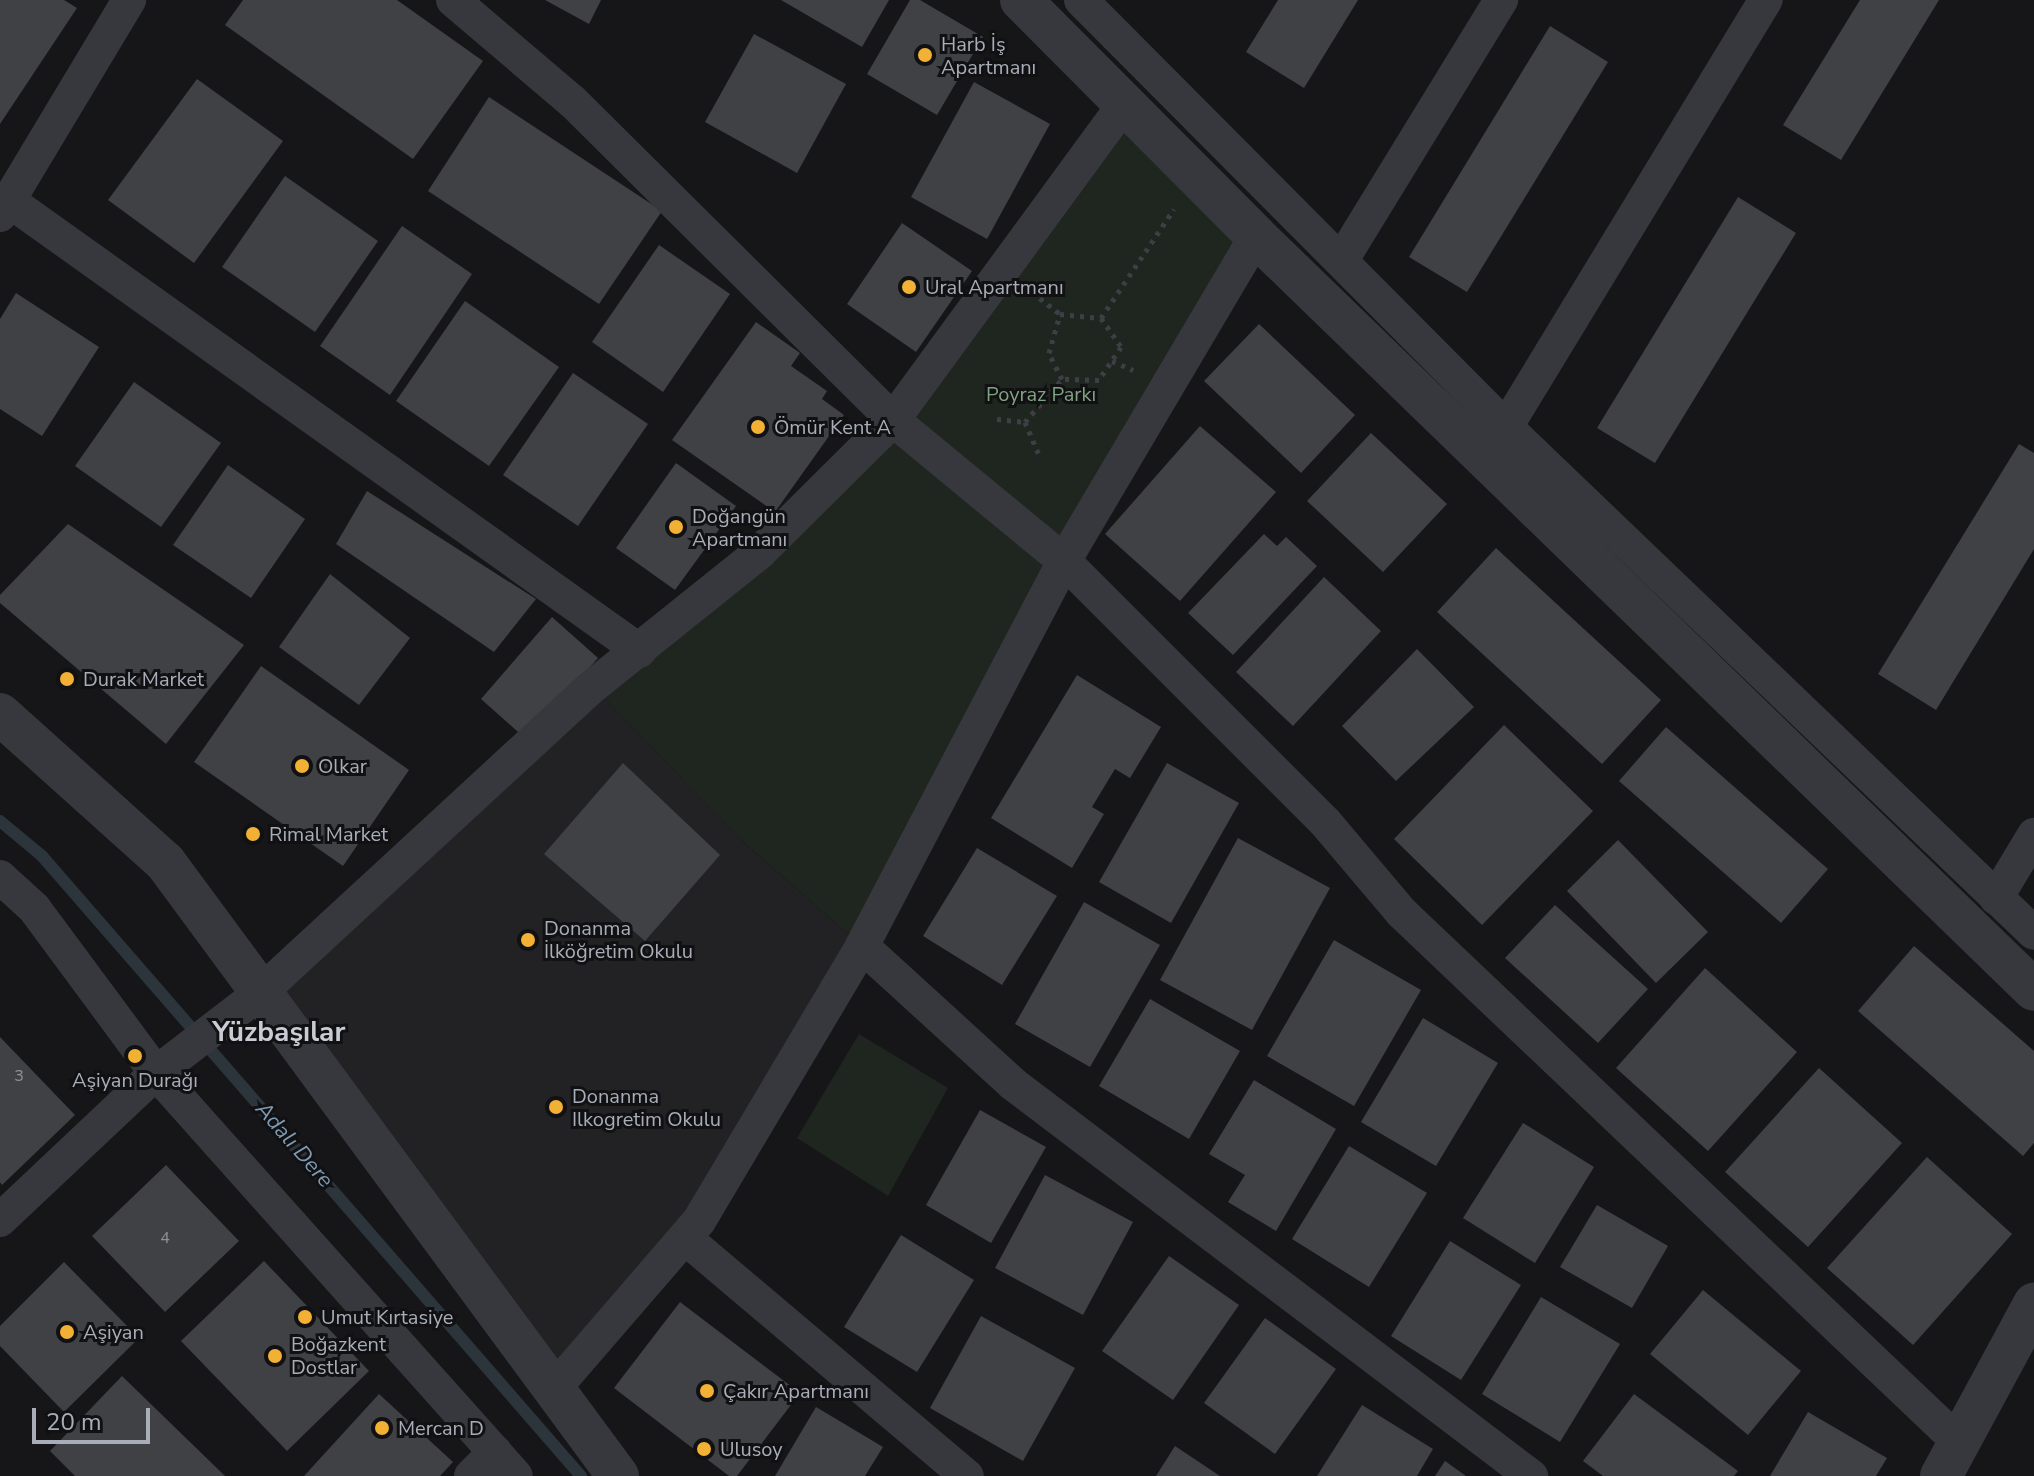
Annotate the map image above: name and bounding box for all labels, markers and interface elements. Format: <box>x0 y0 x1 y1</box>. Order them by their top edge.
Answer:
place label: Harb İş Apartmanı <box>941 32 1036 79</box>
marker: Harb İş Apartmanı <box>916 46 934 64</box>
place label: Ural Apartmanı <box>925 275 1064 299</box>
marker: Ural Apartmanı <box>900 278 918 296</box>
park label: Poyraz Parkı <box>986 382 1096 406</box>
place label: Ömür Kent A <box>774 415 891 439</box>
marker: Ömür Kent A <box>749 418 767 436</box>
place label: Doğangün Apartmanı <box>692 504 787 551</box>
marker: Doğangün Apartmanı <box>667 518 685 536</box>
place label: Durak Market <box>83 667 204 691</box>
marker: Durak Market <box>58 670 76 688</box>
place label: Olkar <box>318 754 367 778</box>
marker: Olkar <box>293 757 311 775</box>
place label: Rimal Market <box>269 822 388 846</box>
marker: Rimal Market <box>244 825 262 843</box>
place label: Donanma İlköğretim Okulu <box>544 916 693 963</box>
marker: Donanma İlköğretim Okulu <box>519 931 537 949</box>
district label: Yüzbaşılar <box>213 1015 345 1049</box>
marker: Aşiyan Durağı <box>126 1047 144 1065</box>
house number: 3 <box>14 1066 24 1086</box>
place label: Aşiyan Durağı <box>72 1068 198 1092</box>
place label: Donanma Ilkogretim Okulu <box>572 1084 721 1131</box>
water label: Adalı Dere <box>250 1097 338 1193</box>
marker: Donanma Ilkogretim Okulu <box>547 1098 565 1116</box>
house number: 4 <box>160 1228 170 1248</box>
place label: Umut Kırtasiye <box>321 1305 454 1329</box>
marker: Umut Kırtasiye <box>296 1308 314 1326</box>
place label: Aşiyan <box>83 1320 144 1344</box>
marker: Aşiyan <box>58 1323 76 1341</box>
place label: Boğazkent Dostlar <box>291 1332 386 1379</box>
marker: Boğazkent Dostlar <box>266 1347 284 1365</box>
place label: Çakır Apartmanı <box>723 1379 869 1403</box>
marker: Çakır Apartmanı <box>698 1382 716 1400</box>
scale bar <box>36 1392 154 1442</box>
text: 20 m <box>46 1406 102 1438</box>
place label: Mercan D <box>398 1416 484 1440</box>
marker: Mercan D <box>373 1419 391 1437</box>
place label: Ulusoy <box>720 1437 783 1461</box>
marker: Ulusoy <box>695 1440 713 1458</box>

